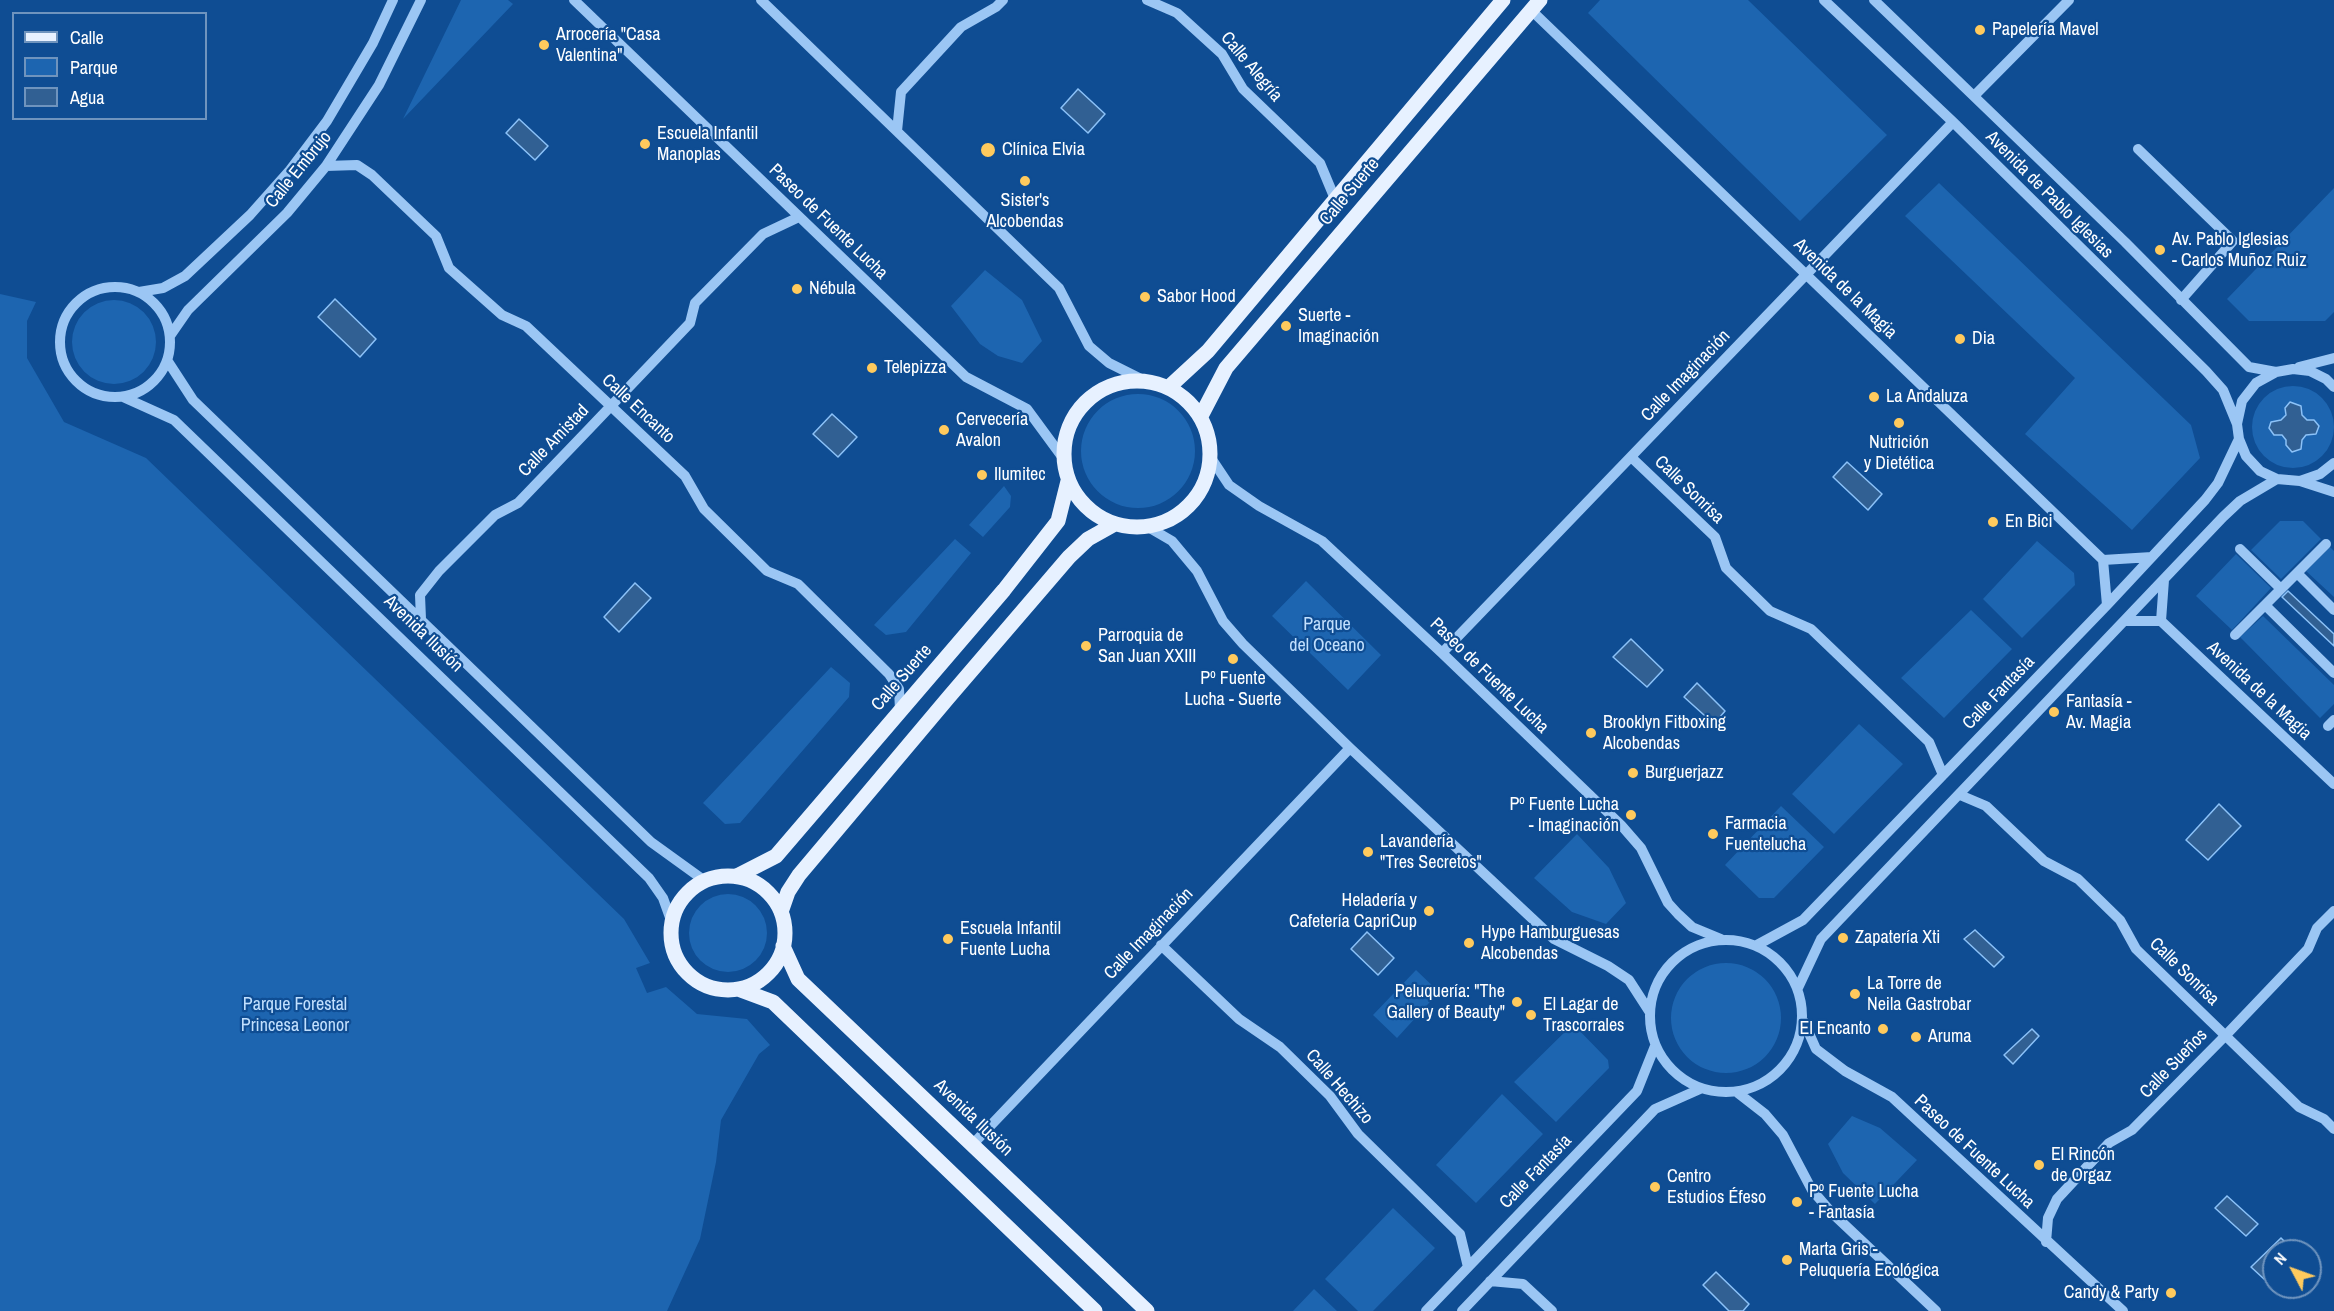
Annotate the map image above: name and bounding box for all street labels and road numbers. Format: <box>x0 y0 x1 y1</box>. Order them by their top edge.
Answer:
street label: Calle Alegría <box>1216 28 1286 106</box>
street label: Calle Embrujo <box>261 127 337 213</box>
street label: Avenida de Pablo Iglesias <box>1981 127 2117 263</box>
street label: Calle Suerte <box>1316 154 1384 230</box>
street label: Paseo de Fuente Lucha <box>764 160 892 284</box>
street label: Avenida de la Magia <box>1789 234 1901 344</box>
street label: Calle Imaginación <box>1637 326 1735 426</box>
street label: Calle Encanto <box>597 370 679 448</box>
street label: Calle Amistad <box>514 400 594 482</box>
street label: Calle Sonrisa <box>1650 451 1728 529</box>
street label: Avenida Ilusión <box>379 591 467 677</box>
street label: Paseo de Fuente Lucha <box>1425 614 1553 738</box>
street label: Avenida de la Magia <box>2202 637 2316 745</box>
street label: Calle Suerte <box>867 640 937 716</box>
street label: Calle Fantasía <box>1958 652 2040 734</box>
street label: Calle Imaginación <box>1100 884 1198 984</box>
street label: Calle Sonrisa <box>2145 933 2223 1011</box>
street label: Calle Sueños <box>2136 1025 2212 1103</box>
street label: Calle Hechizo <box>1301 1045 1377 1129</box>
street label: Avenida Ilusión <box>929 1075 1017 1161</box>
street label: Paseo de Fuente Lucha <box>1909 1091 2039 1213</box>
street label: Calle Fantasía <box>1495 1131 1577 1213</box>

